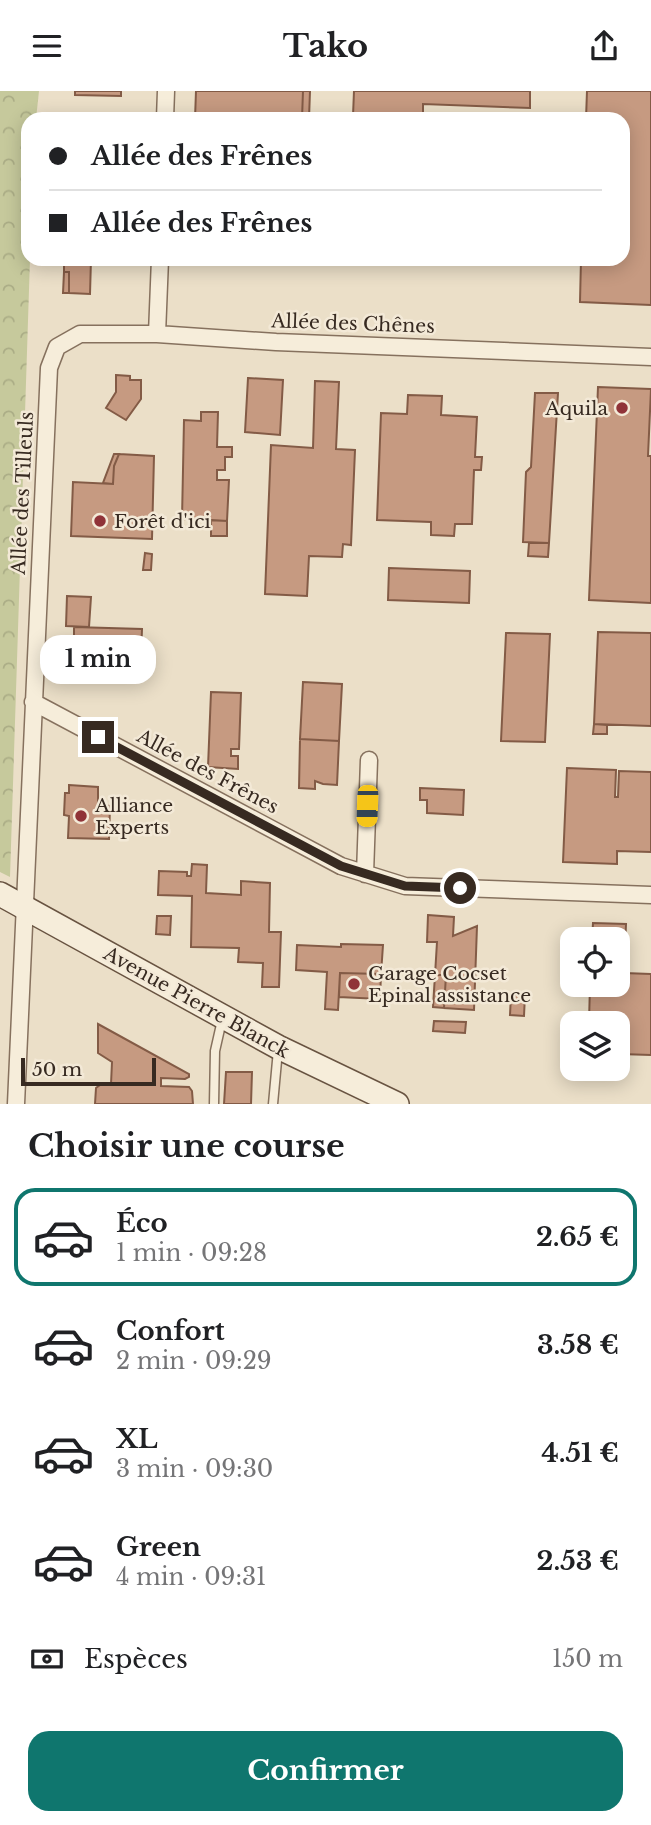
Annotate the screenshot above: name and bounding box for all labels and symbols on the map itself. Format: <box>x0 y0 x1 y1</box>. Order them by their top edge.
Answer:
street label: Allée des Chênes <box>270 309 435 338</box>
place label: Aquila <box>544 397 608 420</box>
marker: Aquila <box>614 400 630 416</box>
street label: Allée des Tilleuls <box>7 411 38 576</box>
place label: Forêt d'ici <box>114 510 211 533</box>
marker: Forêt d'ici <box>92 513 108 529</box>
callout: 1 min <box>40 635 156 685</box>
route end <box>82 721 114 753</box>
street label: Allée des Frênes <box>132 724 282 818</box>
car <box>356 785 379 827</box>
place label: Alliance Experts <box>94 794 173 839</box>
marker: Alliance Experts <box>73 808 89 824</box>
route start <box>444 872 476 904</box>
street label: Avenue Pierre Blanck <box>99 941 294 1063</box>
place label: Garage Cocset Epinal assistance <box>368 962 531 1007</box>
marker: Garage Cocset Epinal assistance <box>346 976 362 992</box>
scale bar <box>21 1055 156 1087</box>

